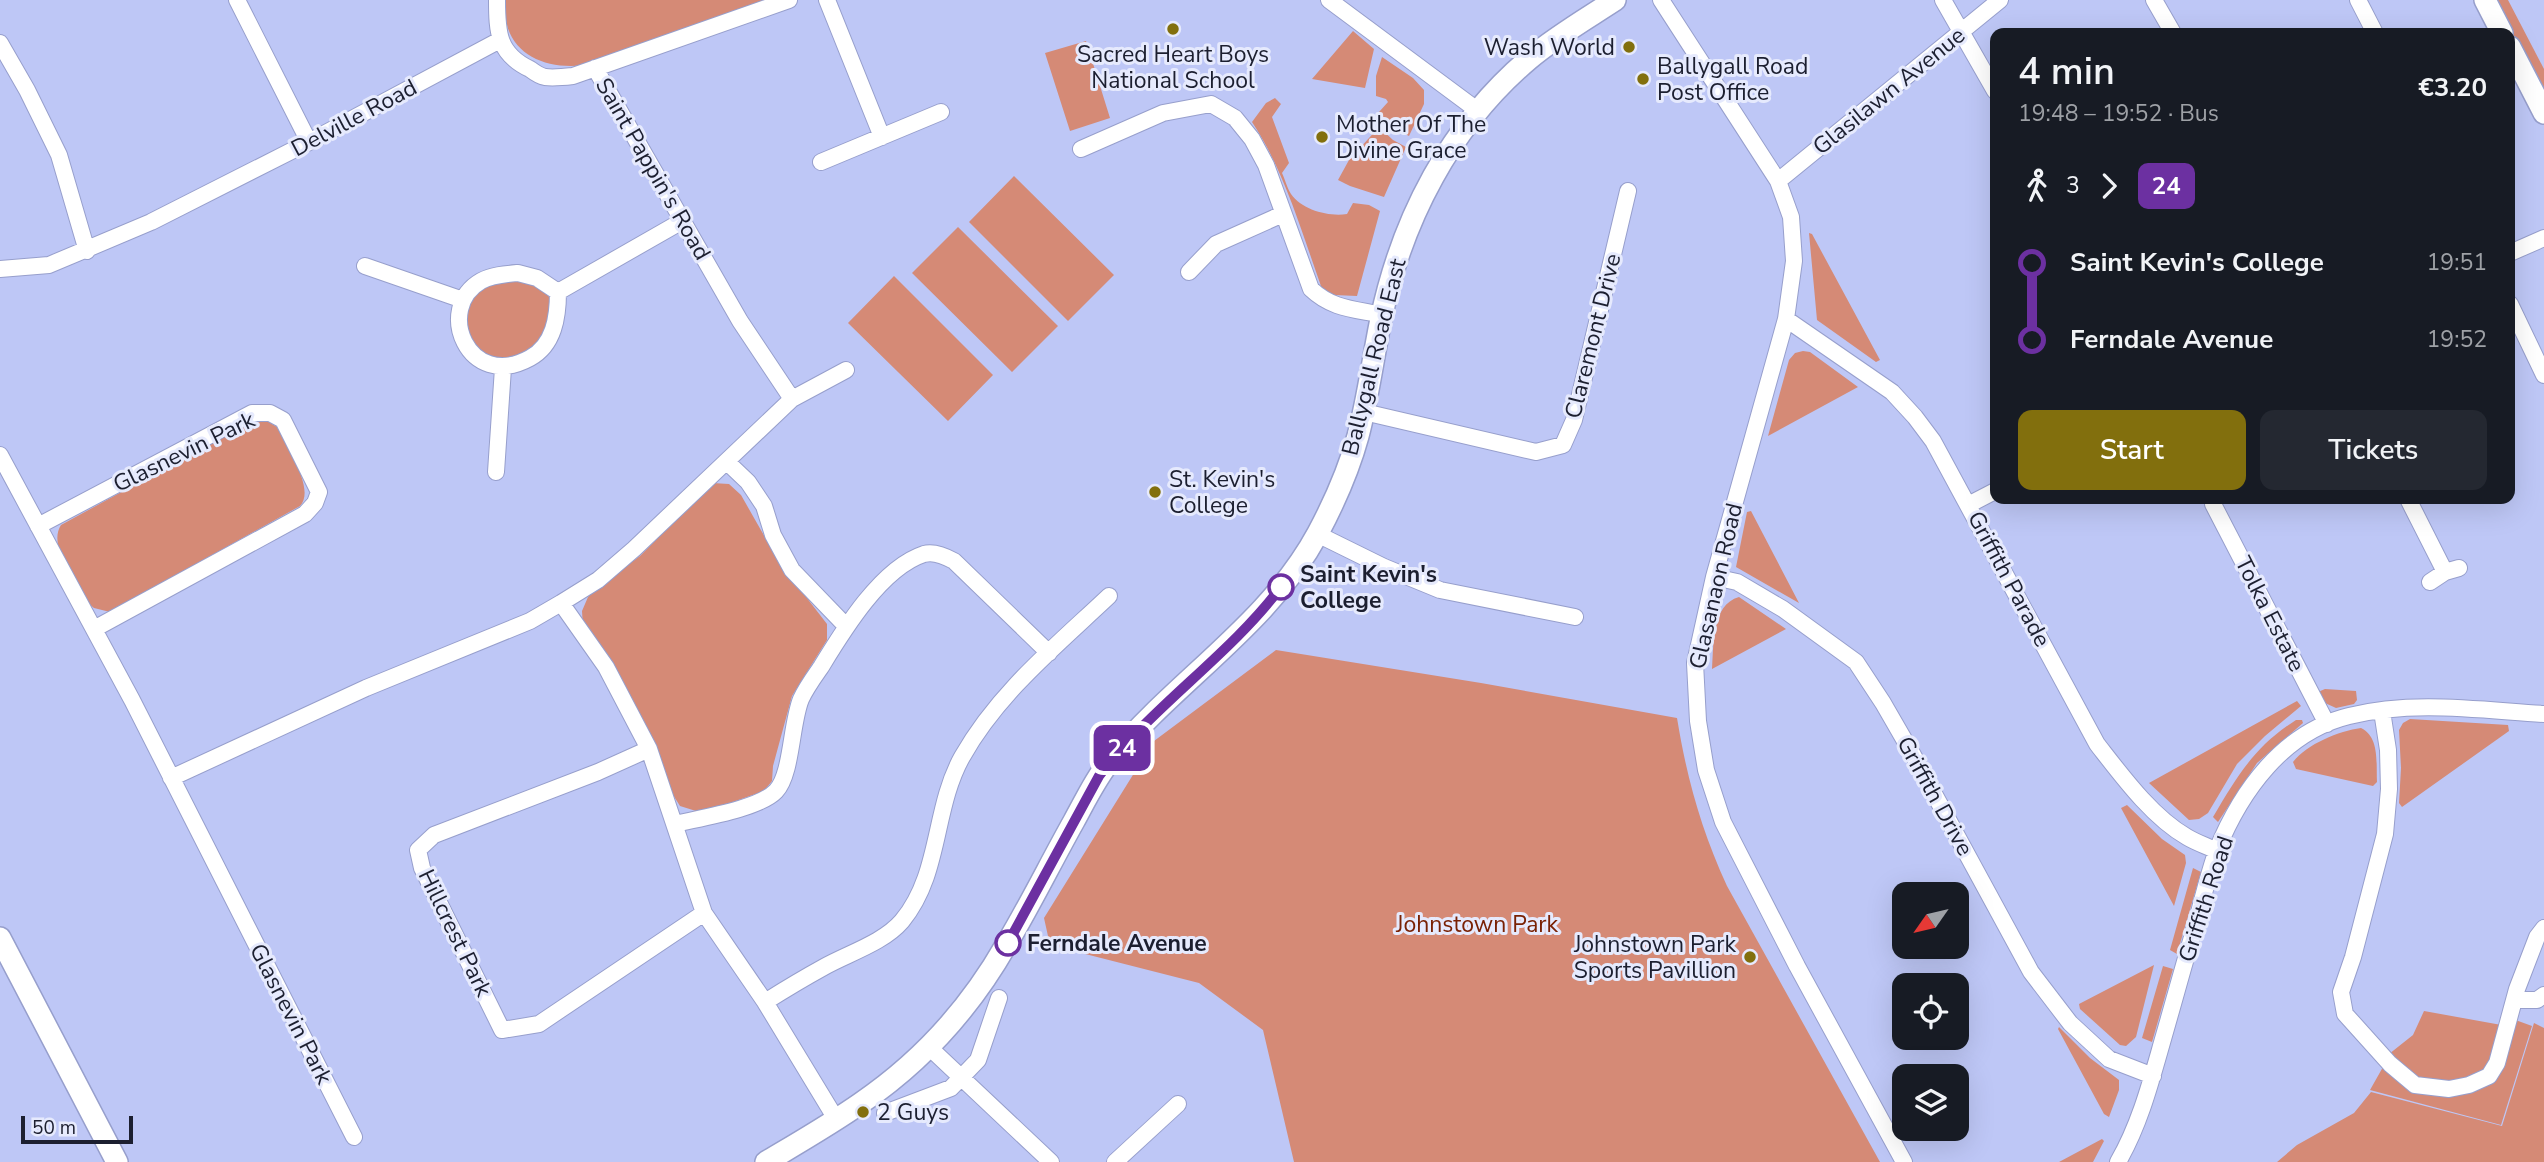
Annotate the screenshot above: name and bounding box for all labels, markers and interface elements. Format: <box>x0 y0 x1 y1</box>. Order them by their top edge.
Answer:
street label: Glasilawn Avenue <box>1806 20 1972 162</box>
marker: Sacred Heart Boys National School <box>1165 21 1181 37</box>
place label: Wash World <box>1484 32 1615 63</box>
place label: Sacred Heart Boys National School <box>1077 39 1269 96</box>
marker: Wash World <box>1621 39 1637 55</box>
text: 4 min <box>2018 46 2115 97</box>
place label: Ballygall Road Post Office <box>1657 51 1808 108</box>
text: €3.20 <box>2418 70 2487 105</box>
marker: Ballygall Road Post Office <box>1635 71 1651 87</box>
street label: Delville Road <box>286 72 422 164</box>
street label: Saint Pappin's Road <box>588 72 718 266</box>
text: 19:48 – 19:52 · Bus <box>2018 98 2219 129</box>
place label: Mother Of The Divine Grace <box>1336 109 1486 166</box>
marker: Mother Of The Divine Grace <box>1314 129 1330 145</box>
icon: walk <box>2018 167 2056 205</box>
icon: forward <box>2090 167 2128 205</box>
text: 3 <box>2066 170 2080 201</box>
text: 24 <box>2152 170 2181 202</box>
text: Saint Kevin's College <box>2070 245 2324 280</box>
text: 19:51 <box>2427 247 2487 278</box>
street label: Claremont Drive <box>1558 250 1628 422</box>
street label: Ballygall Road East <box>1335 254 1414 459</box>
text: Ferndale Avenue <box>2070 322 2273 357</box>
text: 19:52 <box>2427 324 2487 355</box>
street label: Glasnevin Park <box>108 404 260 500</box>
button: Start <box>2018 410 2246 490</box>
button: Tickets <box>2260 410 2487 490</box>
place label: St. Kevin's College <box>1169 464 1275 521</box>
marker: St. Kevin's College <box>1147 484 1163 500</box>
street label: Glasanaon Road <box>1682 500 1750 672</box>
street label: Griffith Parade <box>1960 506 2058 652</box>
street label: Tolka Estate <box>2228 551 2312 677</box>
place label: Saint Kevin's College <box>1300 559 1437 616</box>
marker: Saint Kevin's College <box>1268 574 1294 600</box>
line badge: 24 <box>1090 725 1154 771</box>
street label: Griffith Drive <box>1889 731 1981 861</box>
text: 24 <box>1108 732 1136 764</box>
street label: Griffith Road <box>2171 832 2241 966</box>
street label: Hillcrest Park <box>411 864 499 1002</box>
north arrow <box>1892 882 1969 959</box>
map controls <box>1892 882 1969 1141</box>
park label: Johnstown Park <box>1395 909 1559 940</box>
place label: Ferndale Avenue <box>1027 928 1207 959</box>
place label: Johnstown Park Sports Pavillion <box>1573 929 1736 986</box>
marker: Ferndale Avenue <box>995 930 1021 956</box>
street label: Glasnevin Park <box>242 938 340 1090</box>
marker: Johnstown Park Sports Pavillion <box>1742 949 1758 965</box>
button: locate <box>1892 973 1969 1050</box>
button: layers <box>1892 1064 1969 1141</box>
place label: 2 Guys <box>877 1097 949 1128</box>
marker: 2 Guys <box>855 1104 871 1120</box>
scale bar <box>21 1113 133 1145</box>
text: 50 m <box>32 1115 76 1141</box>

